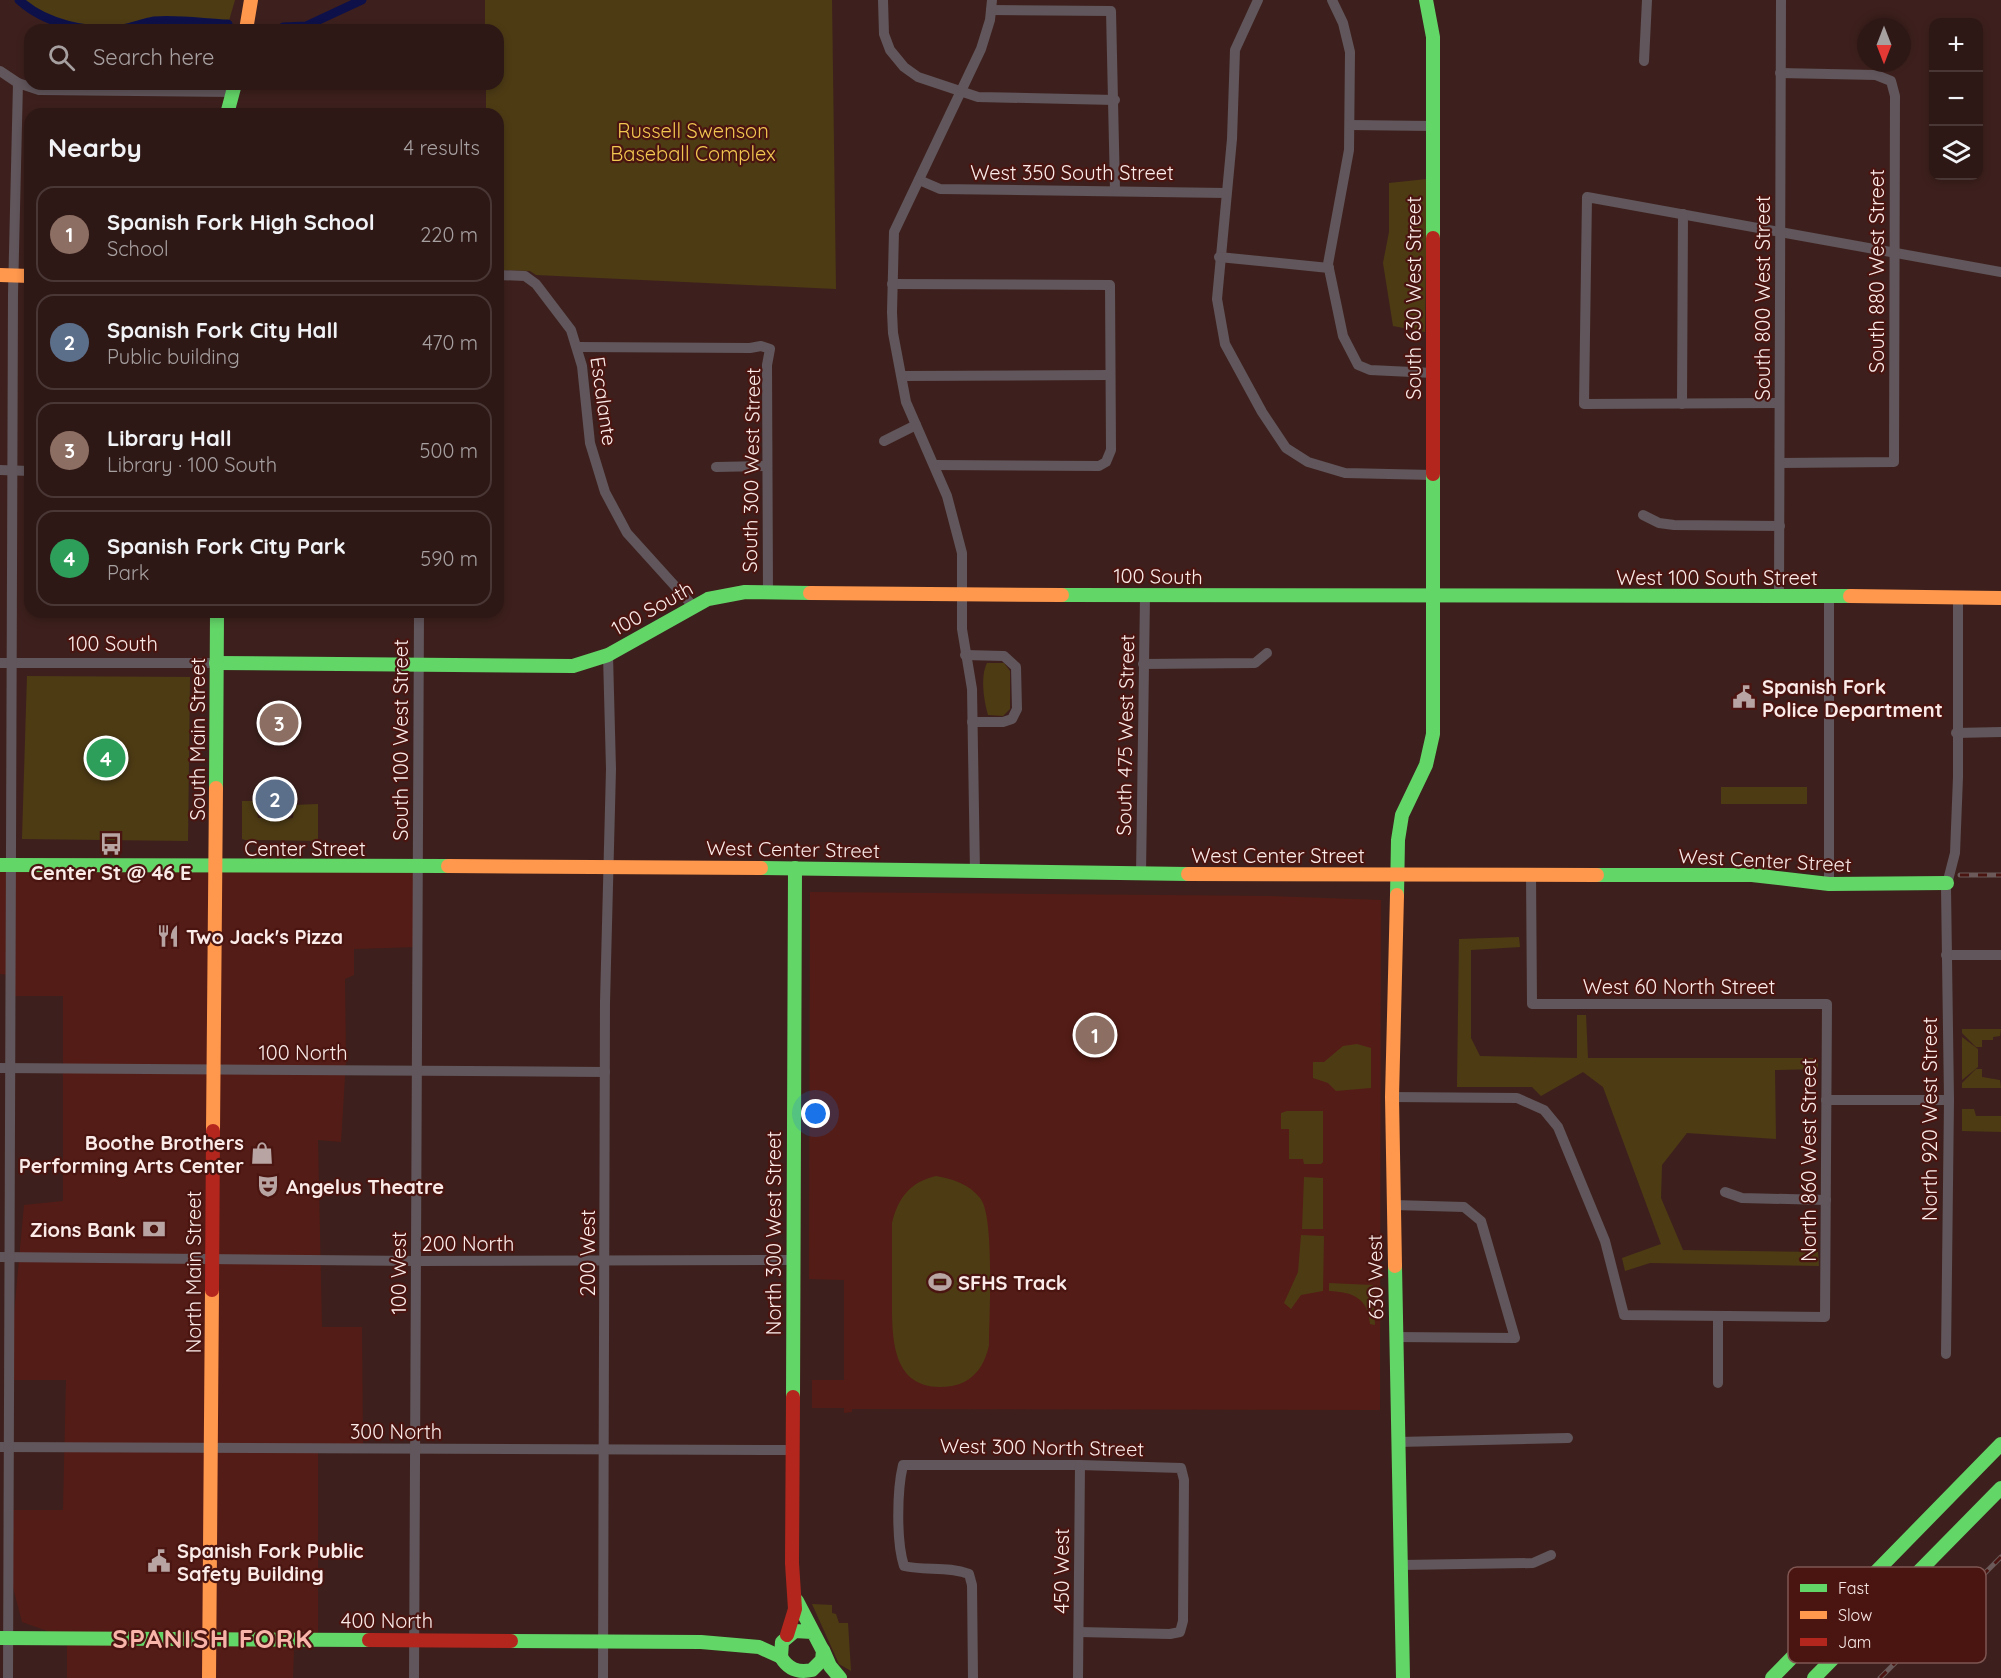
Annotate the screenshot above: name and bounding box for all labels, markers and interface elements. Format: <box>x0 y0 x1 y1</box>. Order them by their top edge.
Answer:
north arrow <box>1857 18 1911 72</box>
map controls <box>1929 18 1983 180</box>
button: + <box>1929 18 1983 72</box>
search box <box>24 24 504 90</box>
icon: search <box>45 41 78 74</box>
text: Search here <box>93 43 214 71</box>
button: − <box>1929 72 1983 126</box>
park label: Russell Swenson Baseball Complex <box>610 118 776 166</box>
button: layers <box>1929 126 1983 180</box>
text: Nearby <box>48 131 142 164</box>
text: 4 results <box>404 135 480 160</box>
street label: West 350 South Street <box>970 160 1174 185</box>
street label: South 880 West Street <box>1864 169 1889 373</box>
street label: South 800 West Street <box>1750 195 1775 400</box>
street label: South 630 West Street <box>1401 196 1426 400</box>
text: Spanish Fork High School <box>107 208 375 236</box>
text: 1 <box>66 222 73 247</box>
text: 220 m <box>420 222 478 247</box>
text: School <box>107 236 169 261</box>
text: Spanish Fork City Hall <box>107 316 338 344</box>
text: 2 <box>64 330 75 355</box>
text: 470 m <box>422 330 478 355</box>
text: Public building <box>107 344 240 369</box>
street label: Escalante <box>585 355 623 447</box>
street label: South 300 West Street <box>737 367 765 573</box>
text: Library Hall <box>107 424 232 452</box>
text: 3 <box>64 438 75 463</box>
text: 500 m <box>420 438 478 463</box>
text: Library · 100 South <box>107 452 277 477</box>
text: Spanish Fork City Park <box>107 532 346 560</box>
text: 4 <box>64 546 75 571</box>
text: 590 m <box>420 546 478 571</box>
text: Park <box>107 560 149 585</box>
street label: 100 South <box>1113 563 1203 589</box>
street label: West 100 South Street <box>1616 565 1818 590</box>
street label: 100 South <box>607 575 697 641</box>
street label: 100 South <box>68 631 158 656</box>
street label: South 475 West Street <box>1111 634 1139 836</box>
street label: South 100 West Street <box>388 639 413 841</box>
street label: South Main Street <box>185 657 210 820</box>
place label: Spanish Fork Police Department <box>1762 674 1943 722</box>
public building icon: Spanish Fork Police Department <box>1731 684 1757 710</box>
pin: 3 <box>260 700 298 746</box>
pin: 4 <box>86 736 126 780</box>
pin: 2 <box>256 776 294 822</box>
bus stop icon: Center St @ 46 E <box>98 831 124 857</box>
street label: West Center Street <box>706 835 880 863</box>
street label: Center Street <box>244 836 366 861</box>
street label: West Center Street <box>1191 843 1365 868</box>
street label: West Center Street <box>1678 843 1853 877</box>
place label: Center St @ 46 E <box>31 860 191 885</box>
restaurant icon: Two Jack's Pizza <box>155 923 181 949</box>
place label: Two Jack's Pizza <box>186 924 343 949</box>
street label: West 60 North Street <box>1583 974 1776 999</box>
pin: 1 <box>1076 1012 1114 1058</box>
street label: North 920 West Street <box>1917 1017 1942 1221</box>
street label: 100 North <box>258 1040 348 1065</box>
street label: North 860 West Street <box>1796 1058 1821 1262</box>
your location <box>801 1099 830 1128</box>
place label: Boothe Brothers Performing Arts Center <box>19 1130 244 1178</box>
street label: North 300 West Street <box>761 1131 786 1335</box>
shop icon: Boothe Brothers Performing Arts Center <box>249 1140 275 1166</box>
theatre icon: Angelus Theatre <box>255 1173 281 1199</box>
place label: Angelus Theatre <box>286 1174 444 1199</box>
street label: North Main Street <box>181 1191 206 1353</box>
street label: 200 West <box>575 1209 600 1296</box>
bank icon: Zions Bank <box>141 1216 167 1242</box>
place label: Zions Bank <box>30 1217 136 1242</box>
street label: 100 West <box>386 1231 411 1315</box>
street label: 200 North <box>422 1231 514 1256</box>
street label: 630 West <box>1362 1234 1388 1320</box>
sports icon: SFHS Track <box>927 1269 953 1295</box>
place label: SFHS Track <box>958 1270 1067 1295</box>
street label: 300 North <box>350 1419 442 1444</box>
street label: West 300 North Street <box>940 1433 1145 1461</box>
street label: 450 West <box>1049 1528 1074 1614</box>
place label: Spanish Fork Public Safety Building <box>177 1538 364 1586</box>
public building icon: Spanish Fork Public Safety Building <box>146 1548 172 1574</box>
legend <box>1788 1567 1986 1663</box>
text: Fast <box>1838 1578 1869 1598</box>
text: Slow <box>1838 1605 1872 1625</box>
street label: 400 North <box>341 1608 433 1633</box>
district label: SPANISH FORK <box>112 1622 314 1655</box>
text: Jam <box>1838 1632 1871 1652</box>

